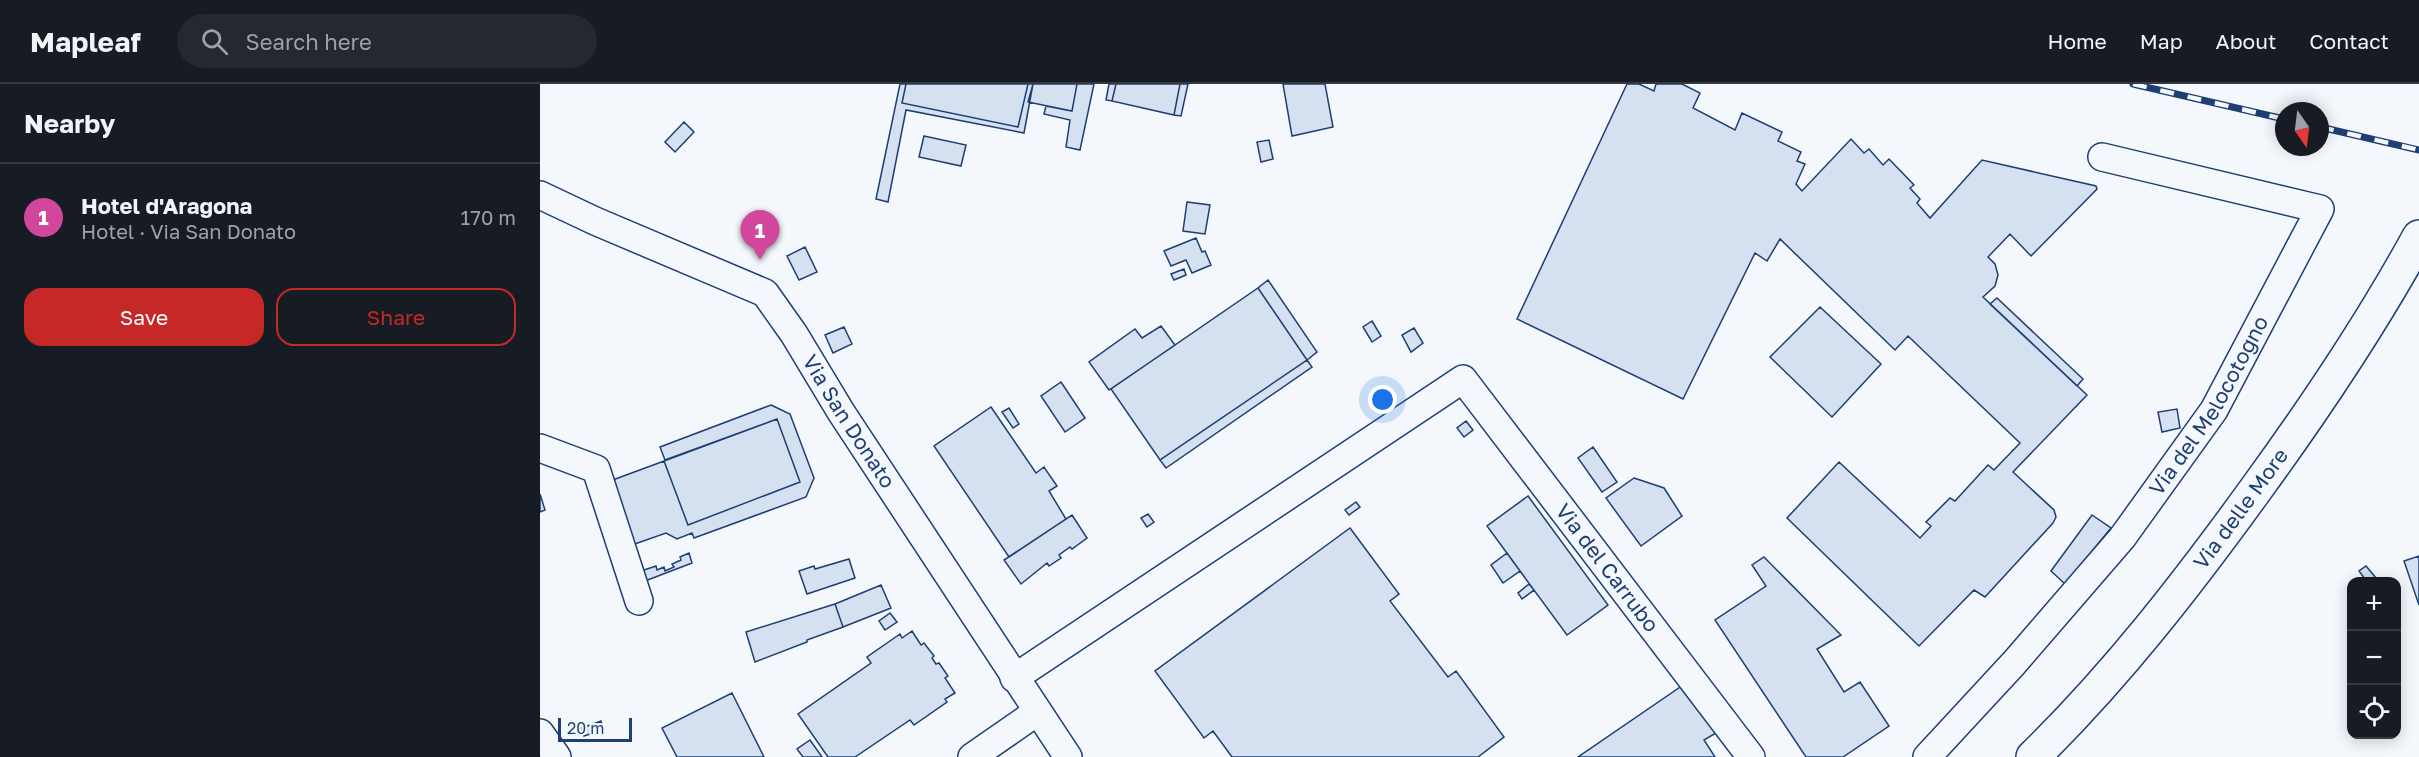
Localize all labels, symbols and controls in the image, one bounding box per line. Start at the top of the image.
search box [177,14,597,68]
text: Mapleaf [30,25,141,58]
icon: search [198,25,231,58]
text: Search here [246,28,372,55]
text: Home [2047,28,2107,54]
text: Map [2140,28,2183,54]
text: About [2216,28,2276,54]
text: Contact [2309,28,2389,54]
north arrow [2275,102,2329,156]
text: Nearby [24,108,115,139]
text: Hotel d'Aragona [81,192,252,219]
text: 1 [38,205,49,229]
text: 170 m [461,205,516,229]
pin: 1 [740,210,780,260]
text: Hotel · Via San Donato [81,219,296,243]
button: Save [24,288,264,346]
button: Share [276,288,516,346]
street label: Via del Melocotogno [2143,311,2273,500]
street label: Via San Donato [798,350,902,493]
your location [1368,385,1397,414]
street label: Via delle More [2187,443,2293,574]
street label: Via del Carrubo [1551,498,1665,637]
map controls [2347,577,2401,739]
button: + [2347,577,2401,631]
button: − [2347,631,2401,685]
button: locate [2347,685,2401,739]
scale bar [558,715,632,742]
text: 20 m [567,718,604,738]

